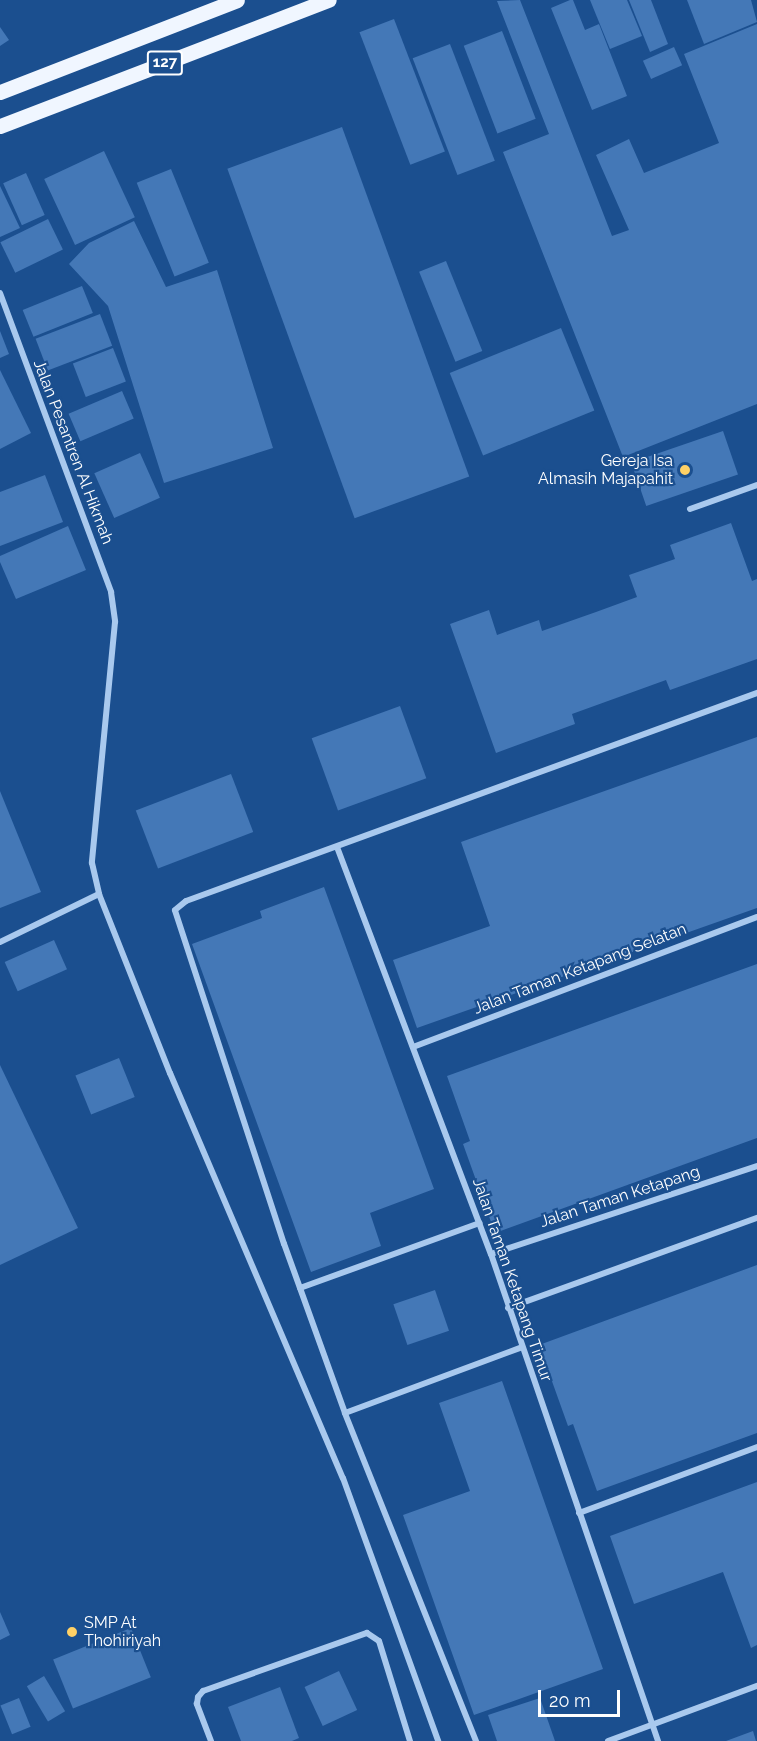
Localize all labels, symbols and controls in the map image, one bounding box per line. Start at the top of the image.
road number: 127 [146,51,184,75]
street label: Jalan Pesantren Al Hikmah [29,357,117,547]
place label: Gereja Isa Almasih Majapahit [538,451,673,489]
marker: Gereja Isa Almasih Majapahit [678,463,692,477]
street label: Jalan Taman Ketapang Selatan [471,919,689,1019]
street label: Jalan Taman Ketapang [537,1162,703,1232]
street label: Jalan Taman Ketapang Timur [468,1175,556,1385]
place label: SMP At Thohiriyah [84,1613,161,1651]
marker: SMP At Thohiriyah [65,1625,79,1639]
scale bar [541,1678,624,1716]
text: 20 m [549,1690,591,1711]

